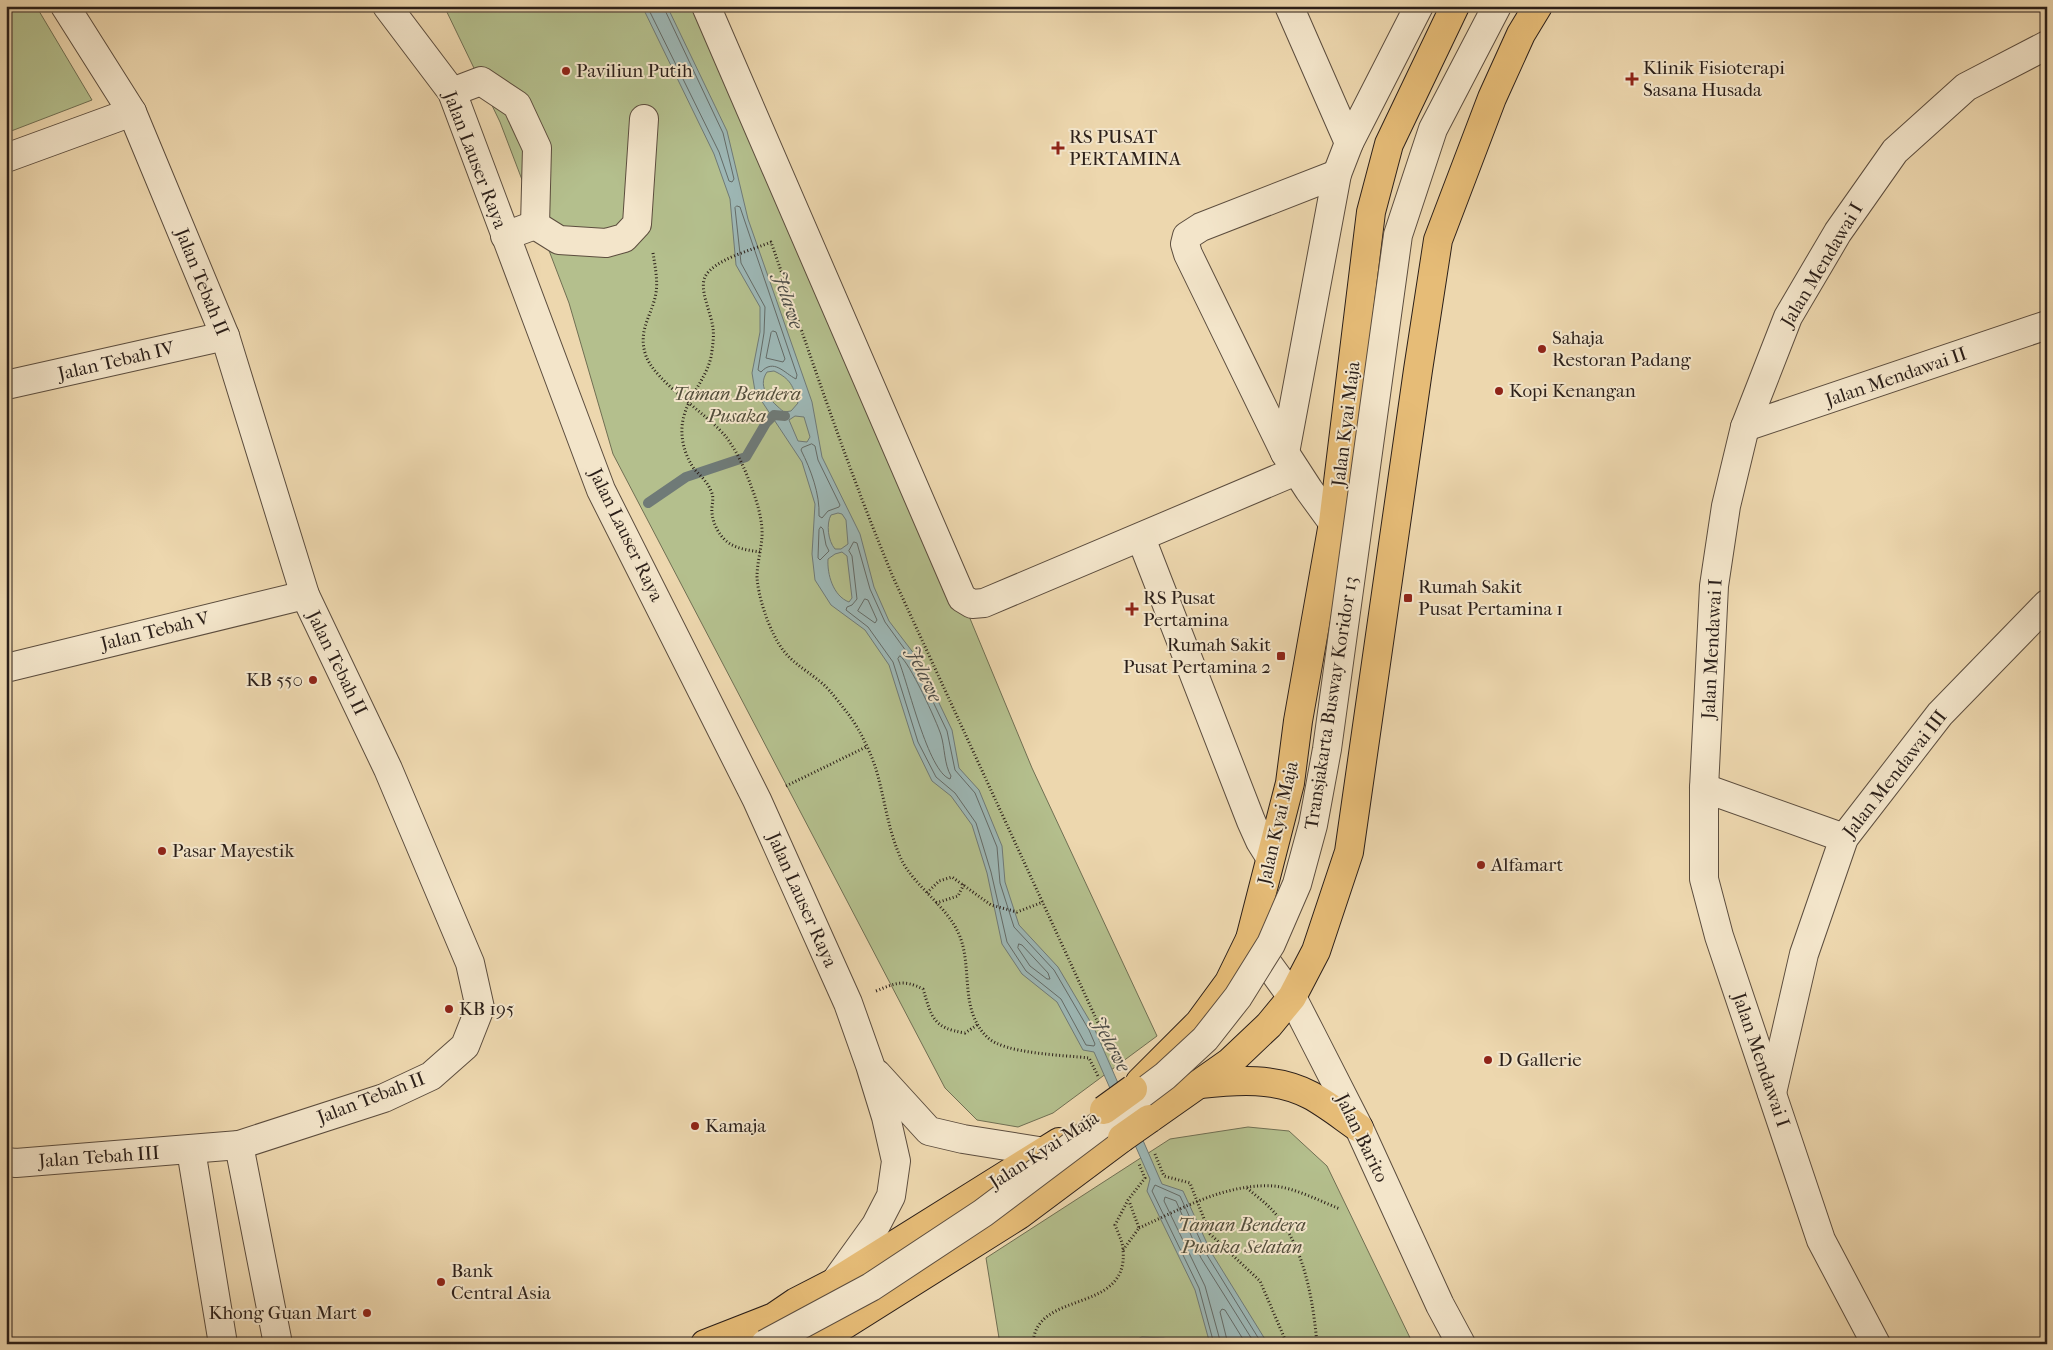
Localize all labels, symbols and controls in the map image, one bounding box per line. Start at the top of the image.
place label: Klinik Fisioterapi Sasana Husada [1643,57,1785,101]
place label: Paviliun Putih [576,60,693,82]
marker: Paviliun Putih [560,65,572,77]
marker: Klinik Fisioterapi Sasana Husada [1625,72,1639,86]
street label: Jalan Lauser Raya [438,86,511,232]
place label: RS PUSAT PERTAMINA [1069,126,1182,170]
marker: RS PUSAT PERTAMINA [1051,141,1065,155]
street label: Jalan Mendawai I [1775,199,1868,333]
street label: Jalan Tebah II [170,223,233,339]
water label: Jelawe [768,268,808,333]
place label: Sahaja Restoran Padang [1552,327,1691,371]
street label: Jalan Tebah IV [54,337,177,386]
street label: Jalan Mendawai II [1820,342,1970,412]
marker: Sahaja Restoran Padang [1536,343,1548,355]
street label: Jalan Kyai Maja [1327,360,1365,490]
place label: Kopi Kenangan [1509,380,1636,402]
park label: Taman Bendera Pusaka [673,383,801,427]
marker: Kopi Kenangan [1493,385,1505,397]
street label: Jalan Lauser Raya [583,463,668,605]
street label: Transjakarta Busway Koridor 13 [1300,575,1362,831]
place label: Rumah Sakit Pusat Pertamina 1 [1418,576,1563,620]
street label: Jalan Mendawai I [1697,578,1727,722]
place label: RS Pusat Pertamina [1143,587,1229,631]
marker: Rumah Sakit Pusat Pertamina 1 [1402,592,1414,604]
marker: RS Pusat Pertamina [1125,602,1139,616]
street label: Jalan Tebah II [301,605,372,719]
street label: Jalan Tebah V [96,607,212,656]
place label: Rumah Sakit Pusat Pertamina 2 [1123,634,1271,678]
water label: Jelawe [901,642,947,707]
marker: Rumah Sakit Pusat Pertamina 2 [1275,650,1287,662]
place label: KB 550 [246,669,303,691]
marker: KB 550 [307,674,319,686]
street label: Jalan Mendawai III [1837,706,1952,844]
street label: Jalan Kyai Maja [1253,759,1303,889]
street label: Jalan Lauser Raya [762,827,842,971]
place label: Pasar Mayestik [172,840,294,862]
marker: Pasar Mayestik [156,845,168,857]
place label: Alfamart [1490,854,1563,876]
marker: Alfamart [1475,859,1487,871]
street label: Jalan Mendawai I [1727,988,1794,1130]
place label: KB 195 [459,998,514,1020]
marker: KB 195 [443,1003,455,1015]
water label: Jelawe [1087,1012,1136,1076]
place label: D Gallerie [1498,1049,1582,1071]
marker: D Gallerie [1482,1054,1494,1066]
street label: Jalan Tebah II [312,1067,428,1129]
street label: Jalan Barito [1330,1088,1393,1186]
street label: Jalan Kyai Maja [983,1106,1103,1195]
place label: Kamaja [705,1115,766,1137]
marker: Kamaja [689,1120,701,1132]
street label: Jalan Tebah III [36,1142,160,1172]
park label: Taman Bendera Pusaka Selatan [1178,1214,1306,1258]
place label: Bank Central Asia [451,1260,551,1304]
marker: Bank Central Asia [435,1276,447,1288]
place label: Khong Guan Mart [209,1302,357,1324]
marker: Khong Guan Mart [361,1307,373,1319]

